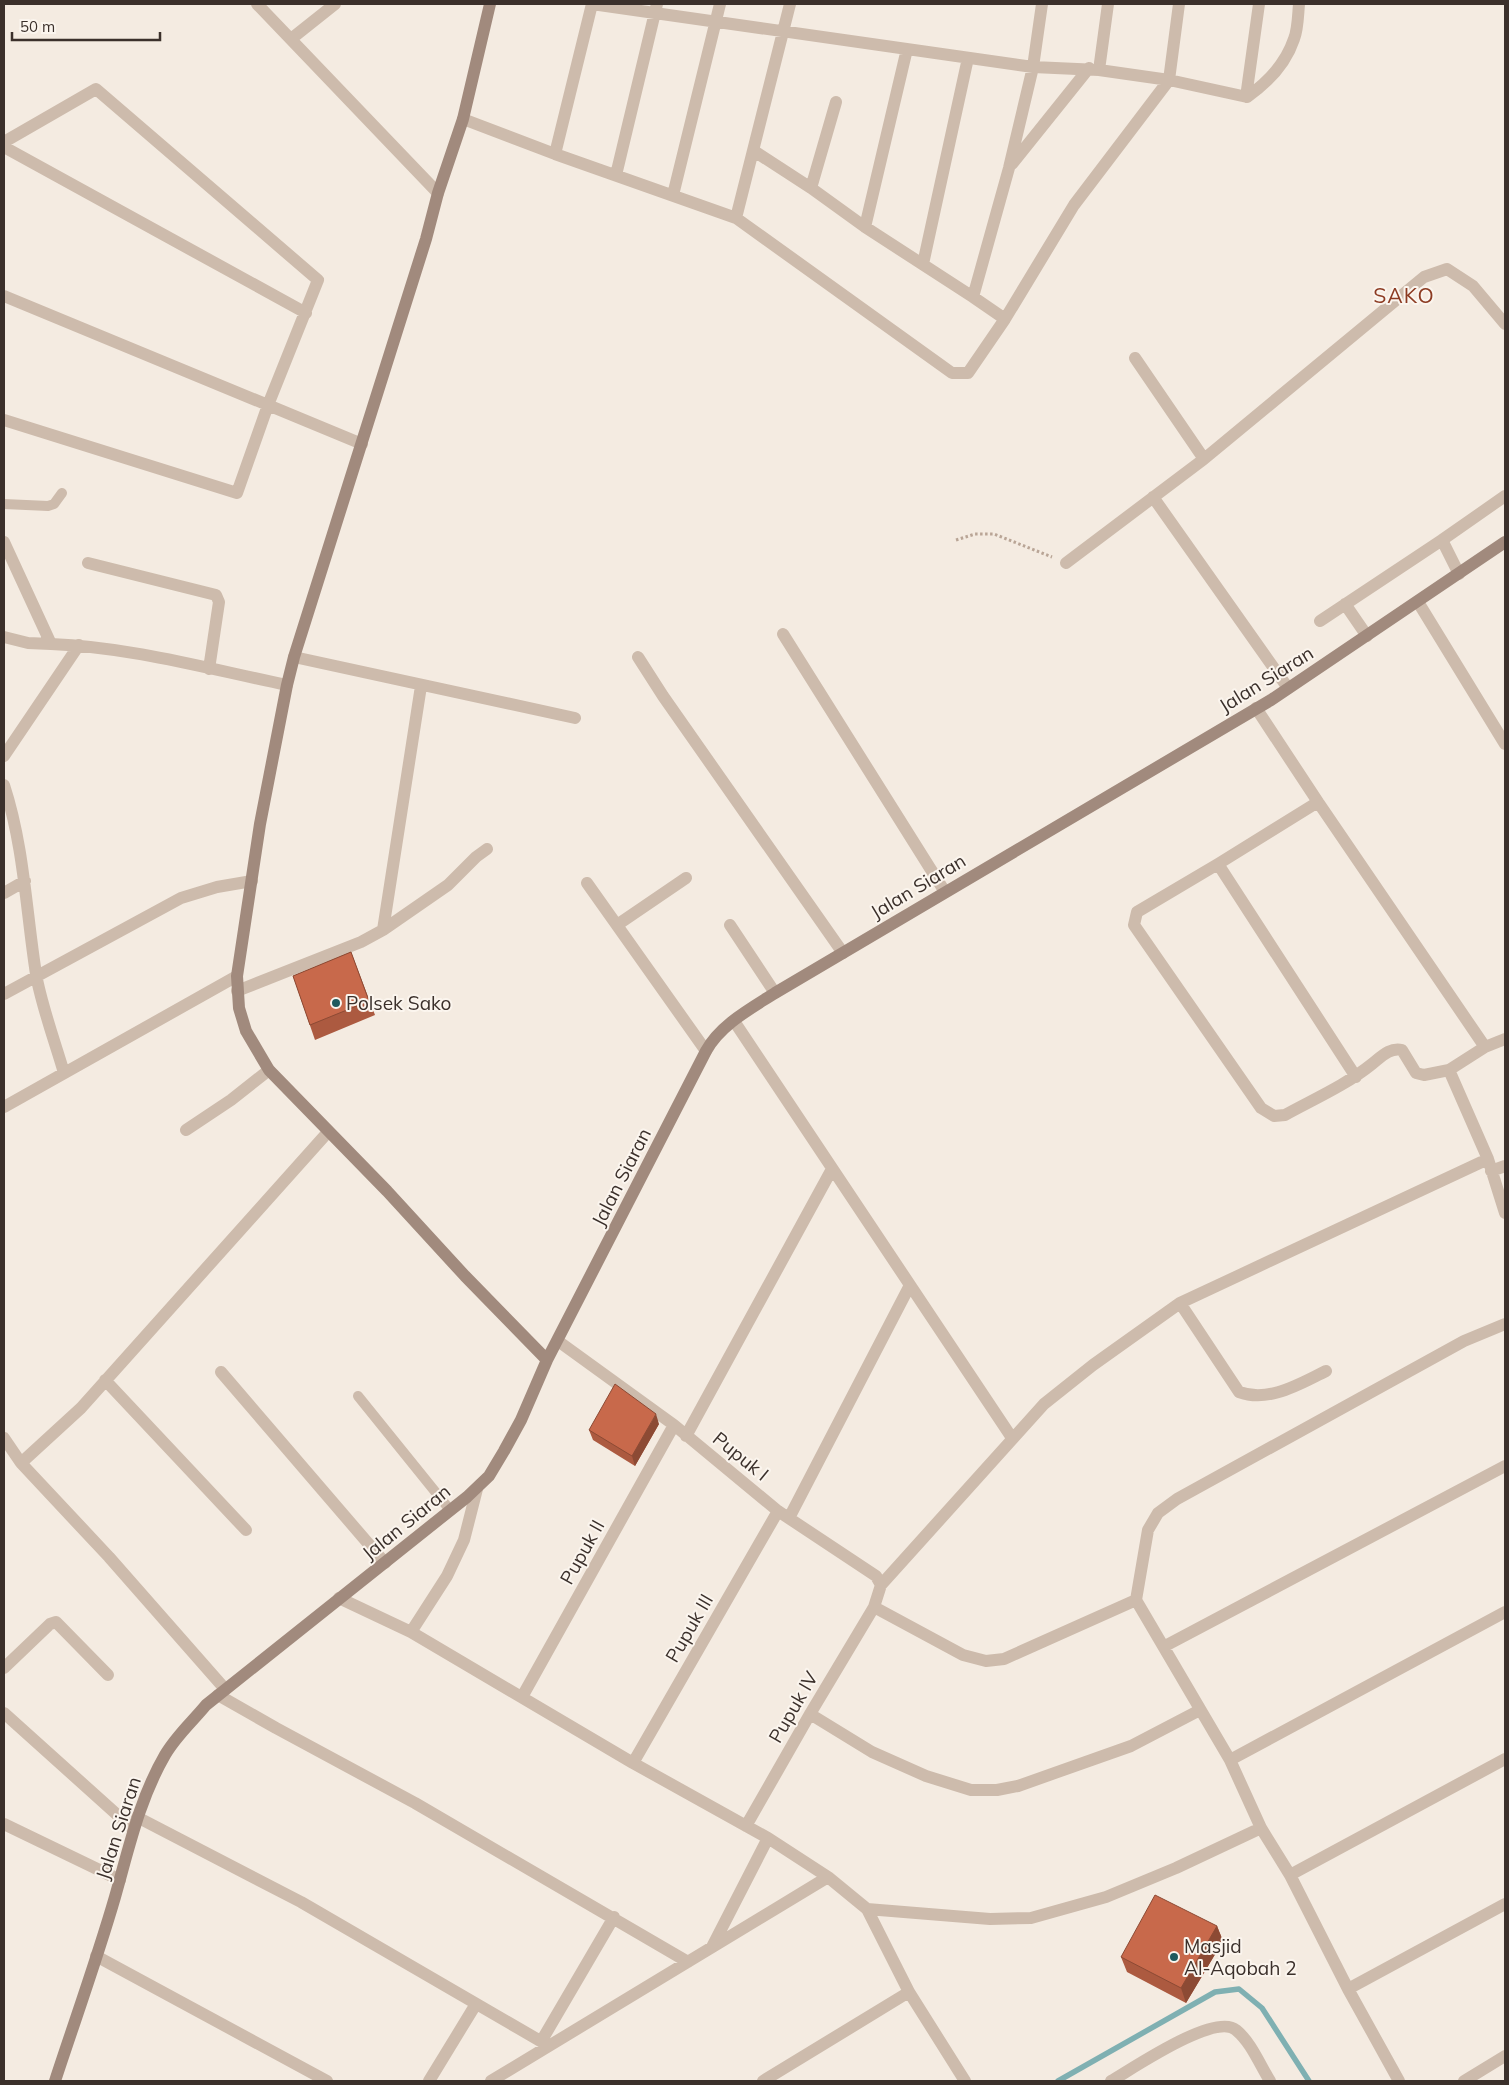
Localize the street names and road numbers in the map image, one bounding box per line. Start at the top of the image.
street label: Jalan Siaran [1214,641,1318,717]
street label: Jalan Siaran [866,848,970,924]
street label: Jalan Siaran [586,1124,656,1230]
street label: Pupuk I [708,1426,774,1486]
street label: Jalan Siaran [357,1479,455,1565]
street label: Pupuk II [554,1515,610,1589]
street label: Pupuk III [660,1589,718,1667]
street label: Pupuk IV [763,1666,823,1747]
street label: Jalan Siaran [90,1774,146,1882]

